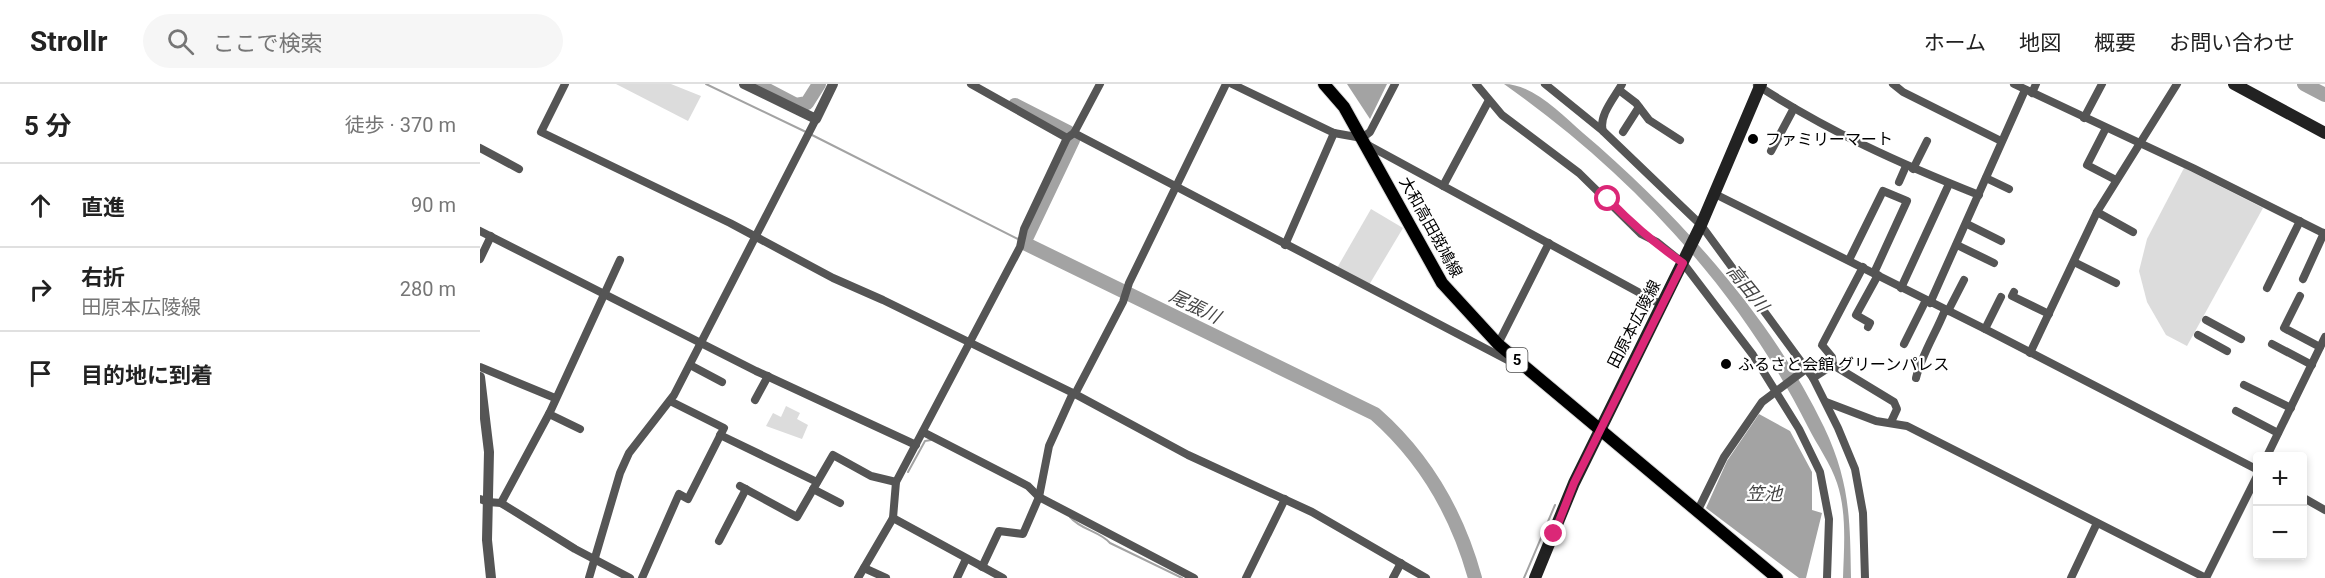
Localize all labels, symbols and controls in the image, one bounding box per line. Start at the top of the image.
search box [143,14,563,68]
text: Strollr [30,25,107,58]
icon: search [164,25,197,58]
text: ここで検索 [212,31,322,56]
text: ホーム [1924,31,1986,55]
text: 地図 [2019,31,2061,55]
text: 概要 [2094,31,2136,55]
text: お問い合わせ [2169,31,2295,55]
text: 5 分 [24,111,71,141]
text: 徒歩 · 370 m [345,113,456,137]
place label: ファミリーマート [1765,130,1893,149]
marker: ファミリーマート [1746,132,1760,146]
street label: 大和高田斑鳩線 [1396,173,1466,281]
route start [1594,185,1620,211]
icon: ahead [24,189,57,222]
text: 90 m [411,193,456,217]
text: 直進 [81,195,125,220]
water label: 高田川 [1723,260,1774,317]
text: 右折 [81,265,125,290]
icon: right [24,273,57,306]
text: 280 m [400,277,456,301]
street label: 田原本広陵線 [1604,277,1664,371]
water label: 尾張川 [1166,285,1226,328]
text: 田原本広陵線 [81,295,201,319]
road number: 5 [1506,348,1528,372]
place label: ふるさと会館 グリーンパレス [1738,355,1949,374]
icon: arrive [24,357,57,390]
marker: ふるさと会館 グリーンパレス [1719,357,1733,371]
text: 目的地に到着 [81,363,213,388]
map controls [2253,452,2307,560]
button: + [2253,452,2307,506]
water label: 笠池 [1746,483,1784,504]
button: − [2253,506,2307,560]
route end [1540,520,1566,546]

